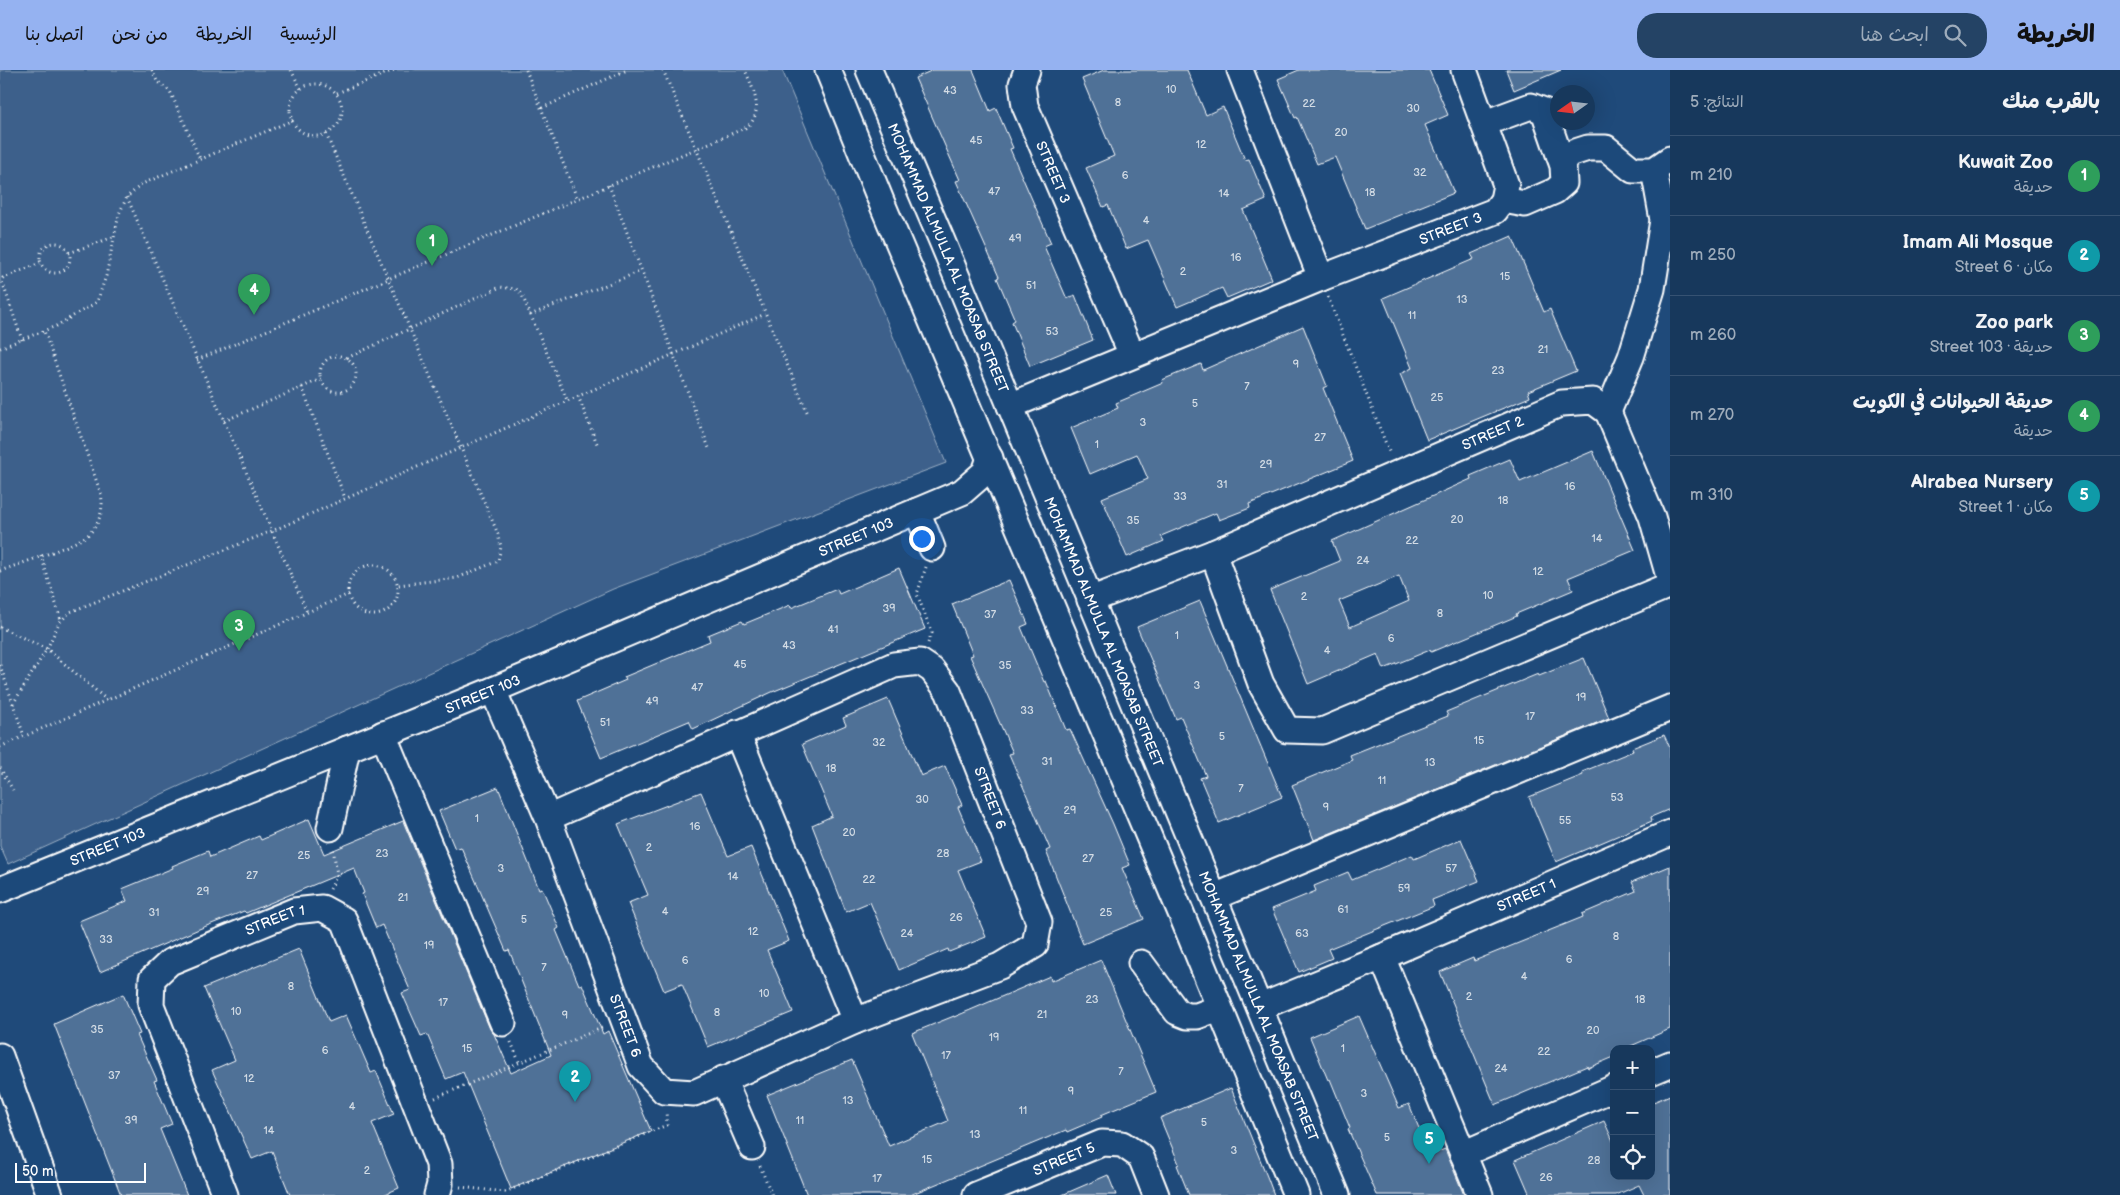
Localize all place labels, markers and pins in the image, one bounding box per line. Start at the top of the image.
pin: 1 [416,225,448,266]
pin: 4 [238,274,270,315]
pin: 3 [223,610,255,651]
pin: 2 [559,1061,591,1102]
pin: 5 [1413,1123,1445,1164]

